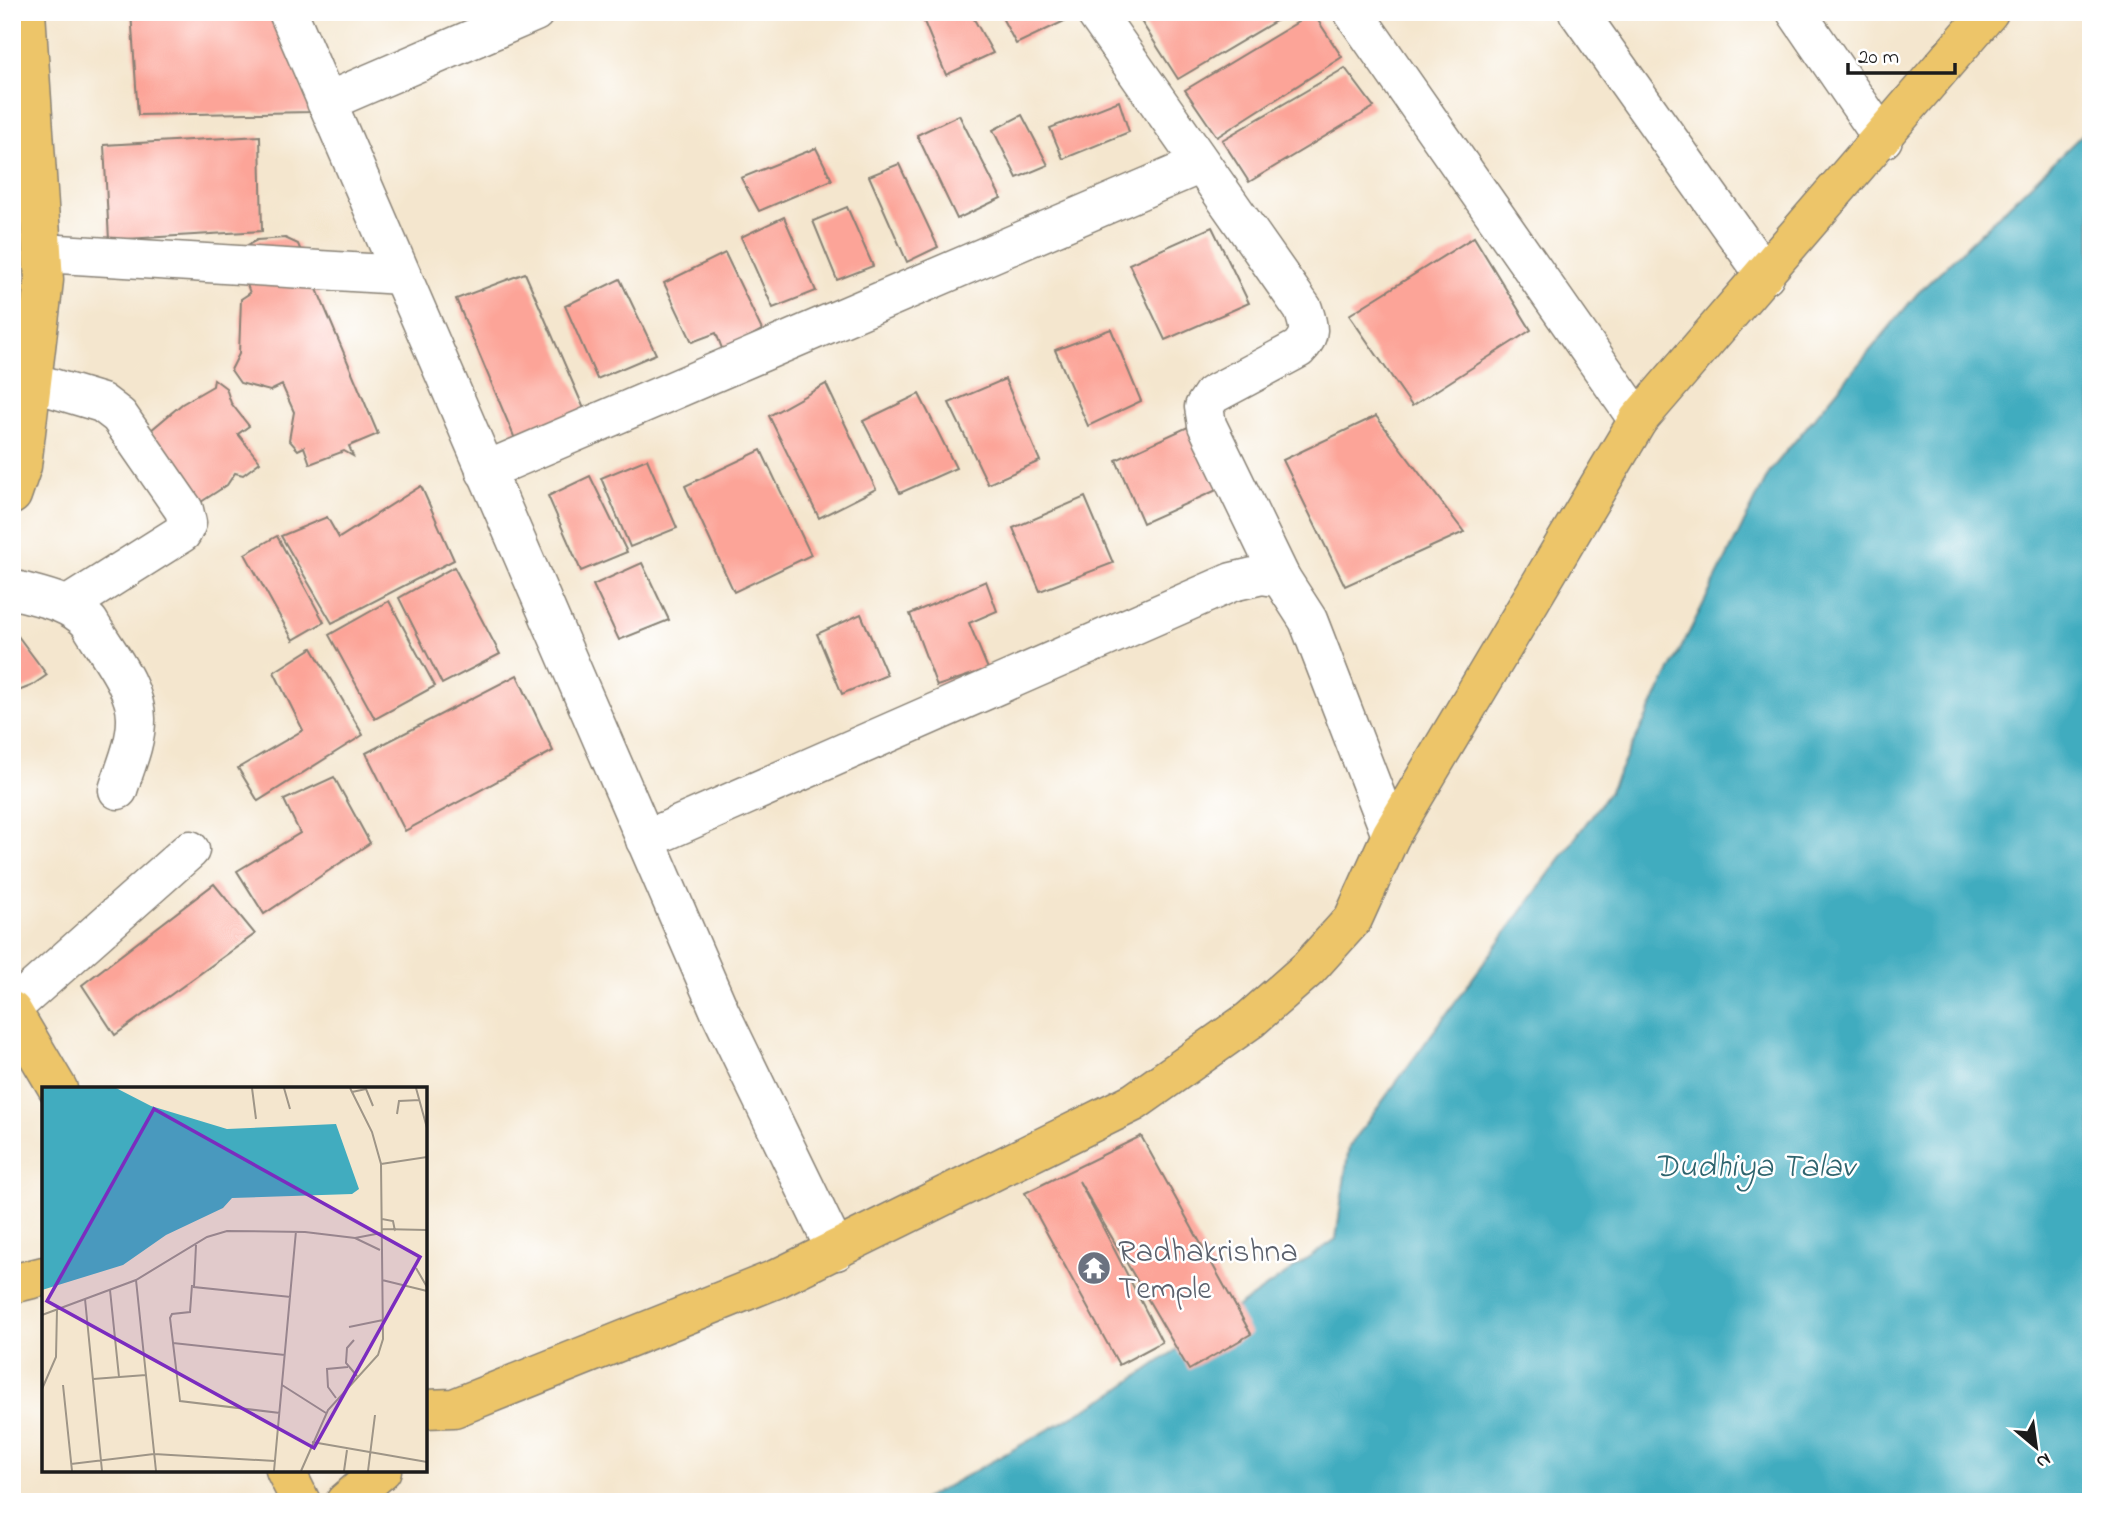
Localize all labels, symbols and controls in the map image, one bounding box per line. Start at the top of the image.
scale bar [1848,32,1954,76]
text: 20 m [1858,43,1899,73]
inset map [42,1087,427,1472]
water label: Dudhiya Talav [1654,1144,1857,1192]
place label: Radhakrishna Temple [1118,1230,1298,1314]
temple icon: Radhakrishna Temple [1075,1249,1113,1287]
north arrow [2002,1412,2072,1482]
text: N [2031,1445,2055,1475]

